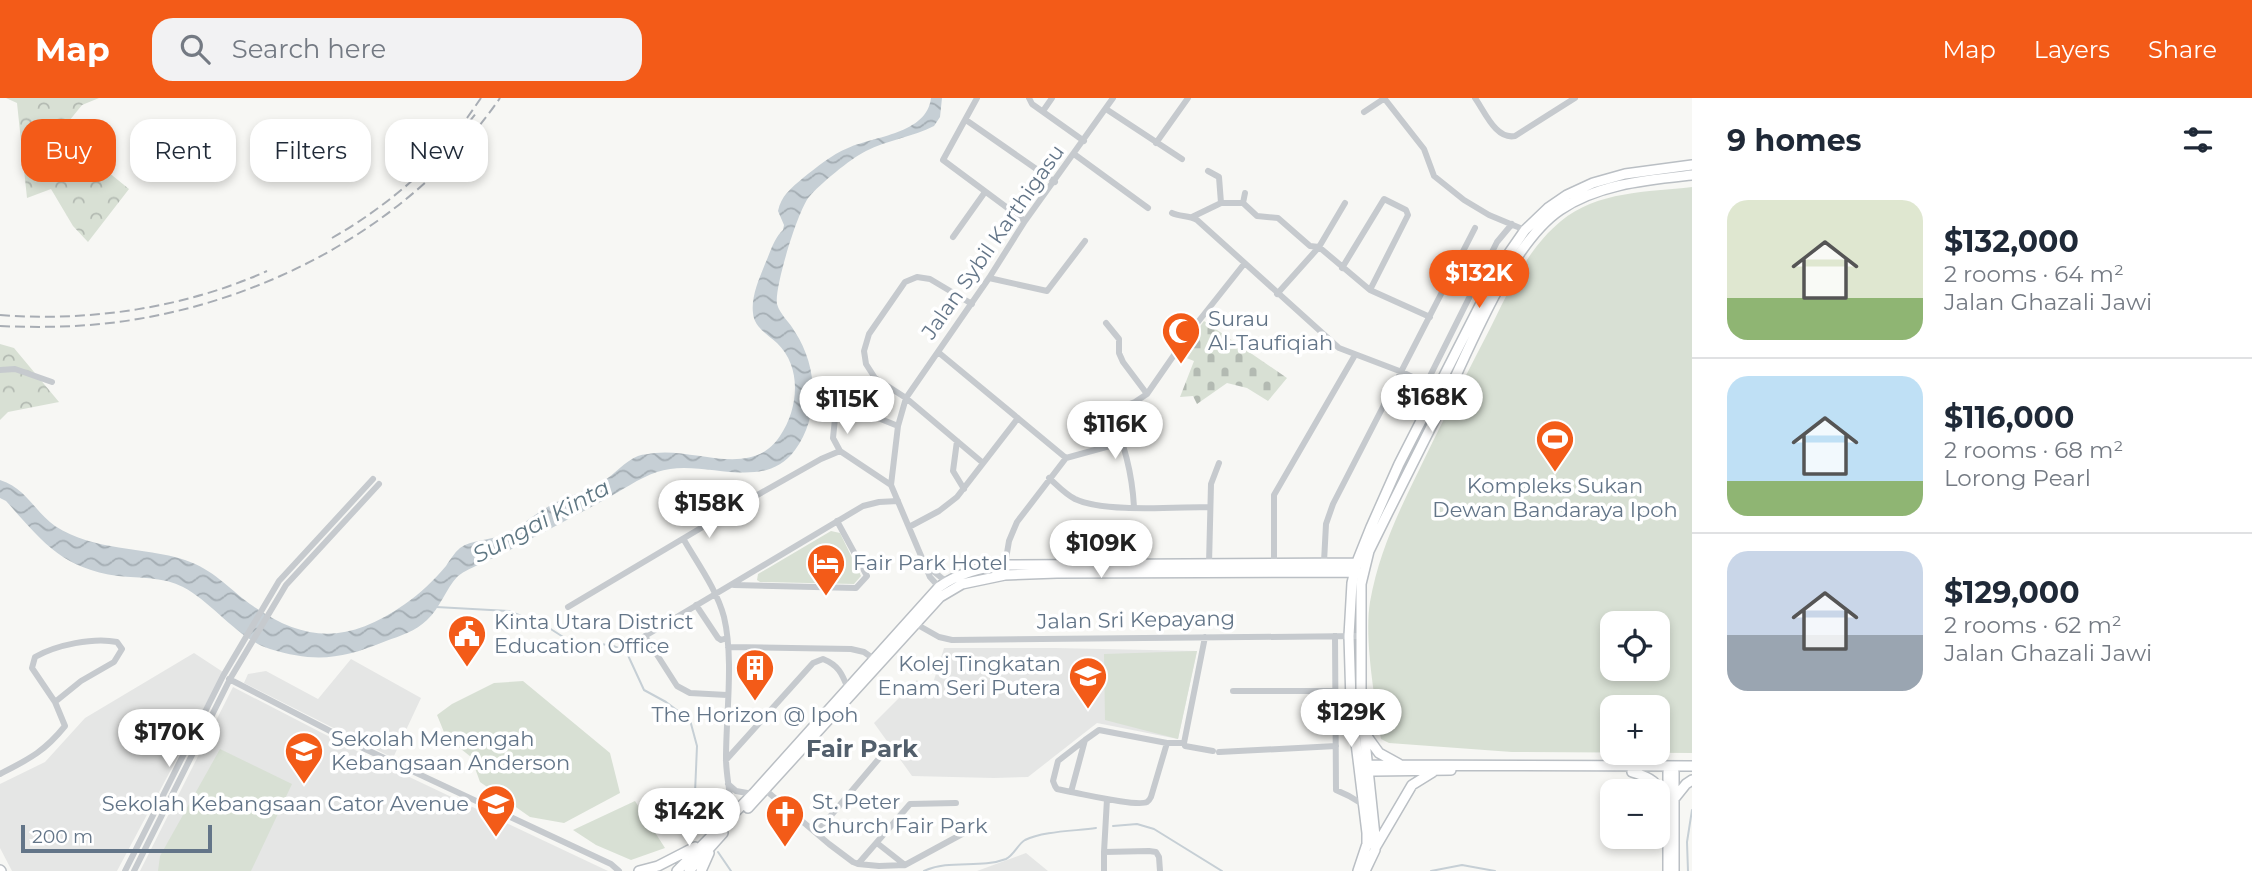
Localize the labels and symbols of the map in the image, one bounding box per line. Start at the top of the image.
street label: Jalan Sybil Karthigasu [915,140,1069,344]
pin: $132K [1430,250,1528,310]
place label: Surau Al-Taufiqiah [1208,306,1333,355]
mosque icon: Surau Al-Taufiqiah [1160,310,1202,365]
pin: $168K [1383,374,1481,434]
pin: $115K [798,376,896,436]
pin: $116K [1066,402,1164,461]
sports icon: Kompleks Sukan Dewan Bandaraya Ipoh [1534,418,1576,473]
water label: Sungai Kinta [468,473,614,569]
place label: Kompleks Sukan Dewan Bandaraya Ipoh [1432,473,1678,522]
pin: $158K [660,480,758,540]
pin: $109K [1052,520,1150,580]
hotel icon: Fair Park Hotel [805,542,847,597]
place label: Fair Park Hotel [853,550,1008,575]
street label: Jalan Sri Kepayang [1036,605,1235,634]
place label: Kinta Utara District Education Office [494,609,694,658]
public building icon: Kinta Utara District Education Office [446,613,488,668]
building icon: The Horizon @ Ipoh [734,647,776,702]
place label: Kolej Tingkatan Enam Seri Putera [878,651,1061,700]
school or university icon: Kolej Tingkatan Enam Seri Putera [1067,655,1109,710]
pin: $129K [1302,690,1400,749]
place label: The Horizon @ Ipoh [651,702,859,727]
pin: $170K [120,710,218,769]
place label: Sekolah Menengah Kebangsaan Anderson [331,726,570,775]
school or university icon: Sekolah Menengah Kebangsaan Anderson [283,730,325,785]
district label: Fair Park [806,734,918,763]
school or university icon: Sekolah Kebangsaan Cator Avenue [475,783,517,838]
pin: $142K [640,788,738,848]
place label: St. Peter Church Fair Park [812,789,988,838]
place label: Sekolah Kebangsaan Cator Avenue [102,791,469,816]
church icon: St. Peter Church Fair Park [764,793,806,848]
scale bar [21,822,212,854]

